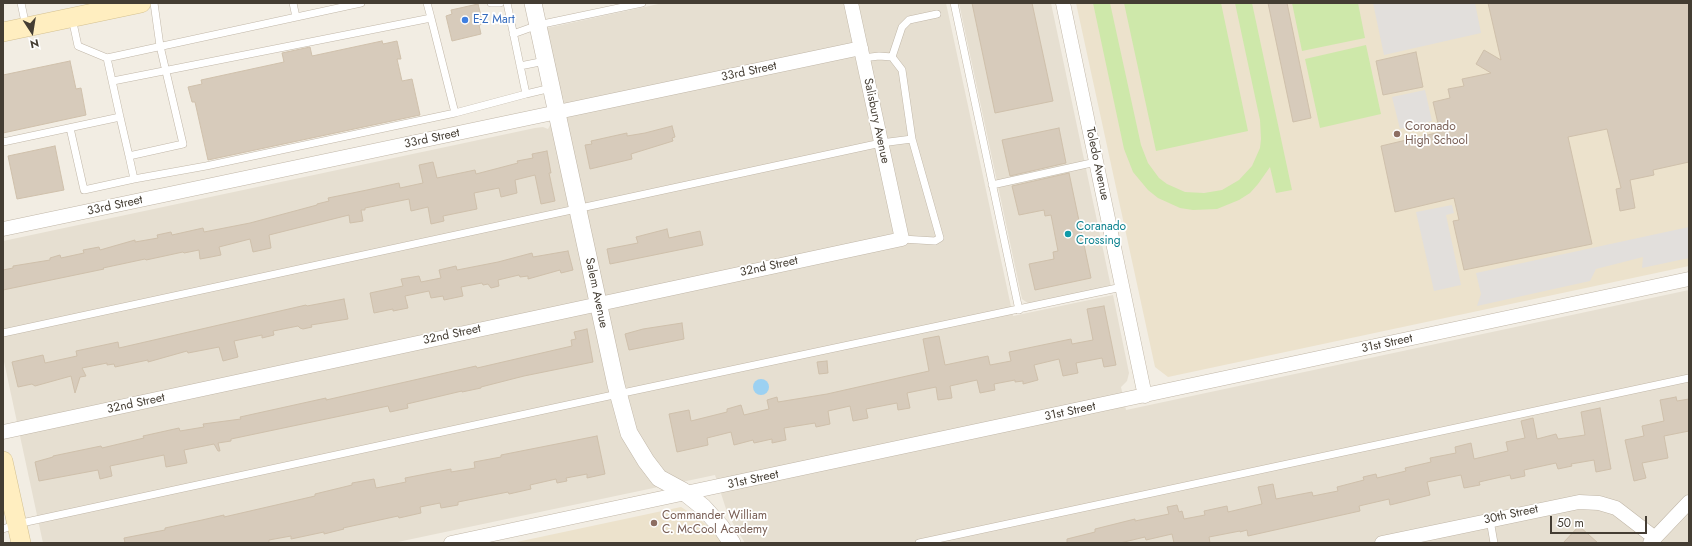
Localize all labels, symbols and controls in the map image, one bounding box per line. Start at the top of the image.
north arrow [12,12,52,52]
place label: E-Z Mart [473,13,515,27]
marker: E-Z Mart [460,15,470,25]
text: N [29,35,40,52]
street label: 33rd Street [720,59,778,85]
street label: Salisbury Avenue [860,77,892,165]
place label: Coronado High School [1405,120,1468,148]
street label: 33rd Street [403,126,461,152]
street label: Toledo Avenue [1082,126,1112,202]
marker: Coronado High School [1392,129,1402,139]
street label: 33rd Street [86,193,144,219]
place label: Coranado Crossing [1076,220,1126,248]
marker: Coranado Crossing [1063,229,1073,239]
street label: 32nd Street [739,254,799,280]
street label: Salem Avenue [582,256,610,330]
street label: 32nd Street [422,322,482,348]
street label: 31st Street [1360,332,1414,356]
street label: 32nd Street [106,391,166,417]
street label: 31st Street [1043,400,1097,424]
street label: 31st Street [726,468,780,492]
street label: 30th Street [1483,502,1539,528]
scale bar [1552,508,1649,534]
place label: Commander William C. McCool Academy [662,509,767,537]
text: 50 m [1557,514,1584,532]
marker: Commander William C. McCool Academy [649,518,659,528]

